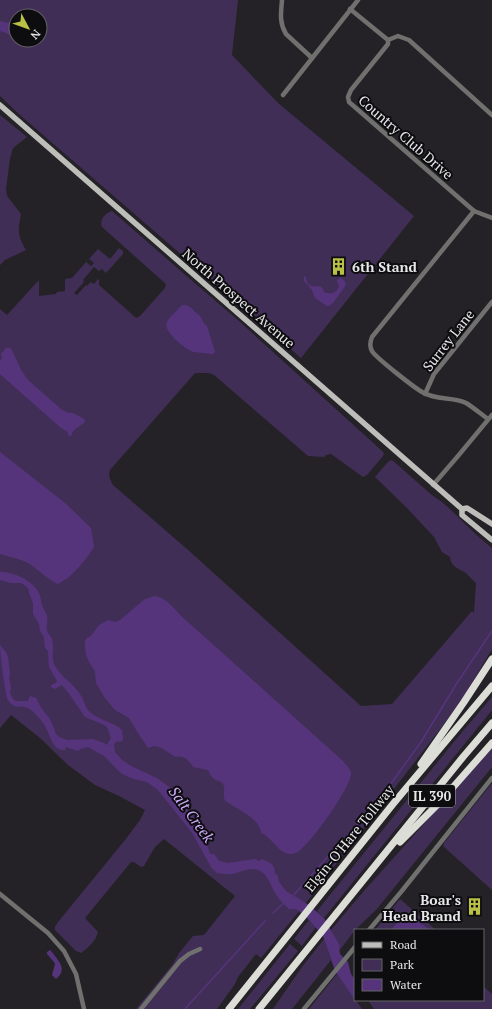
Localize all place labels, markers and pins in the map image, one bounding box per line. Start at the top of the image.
building icon: 6th Stand [329,256,349,276]
place label: 6th Stand [352,257,417,276]
place label: Boar's Head Brand [382,890,462,925]
building icon: Boar's Head Brand [464,897,484,917]

